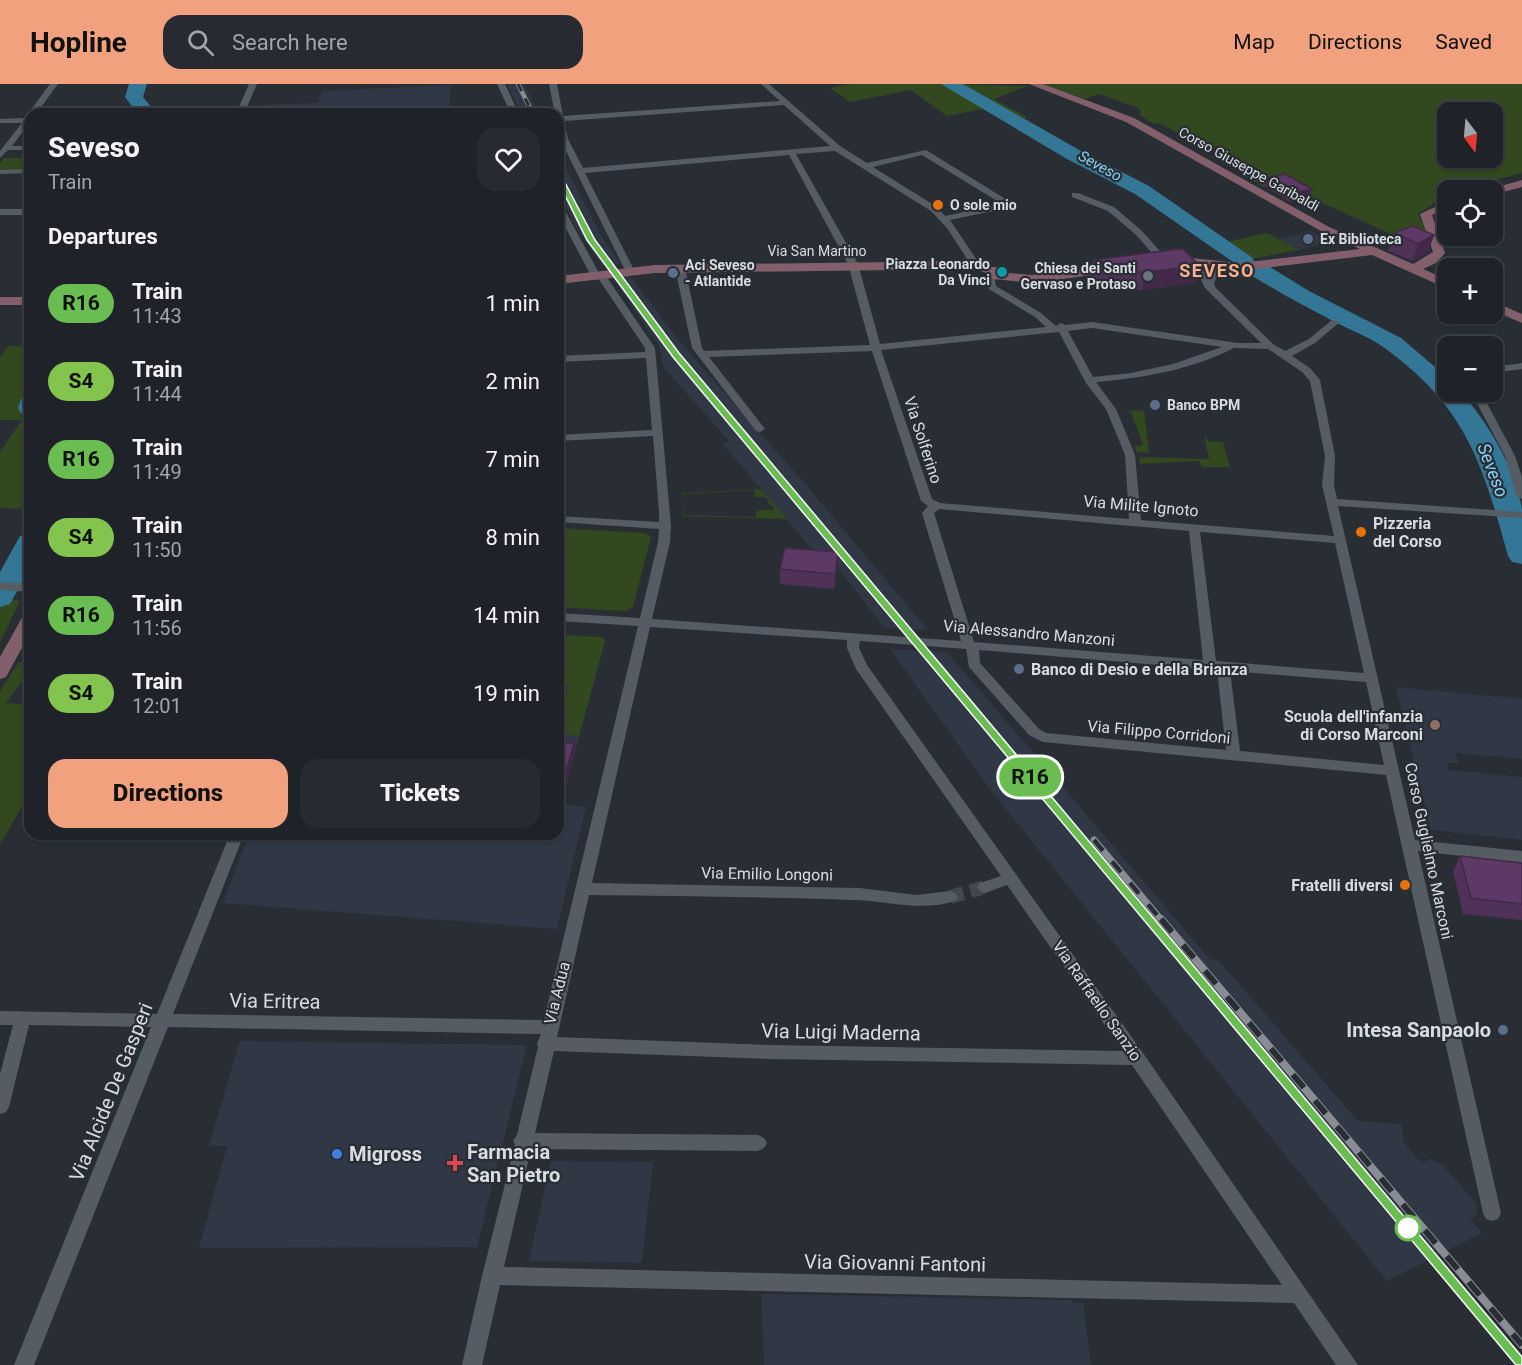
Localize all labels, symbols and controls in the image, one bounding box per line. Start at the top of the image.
search box [163,15,583,69]
text: Hopline [30,26,127,59]
icon: search [184,26,217,59]
text: Search here [232,30,348,55]
text: Map [1233,30,1275,54]
text: Directions [1308,30,1402,54]
text: Saved [1435,30,1492,54]
north arrow [1437,102,1503,168]
map controls [1437,102,1503,402]
street label: Corso Giuseppe Garibaldi [1176,124,1322,214]
button: heart [477,128,540,191]
text: Seveso [48,131,140,164]
water label: Seveso [1075,147,1125,185]
text: Train [48,170,92,194]
button: locate [1437,180,1503,246]
place label: O sole mio [950,197,1017,213]
marker: O sole mio [931,198,945,212]
text: Departures [48,224,158,249]
place label: Ex Biblioteca [1320,231,1402,247]
marker: Ex Biblioteca [1301,232,1315,246]
street label: Via San Martino [767,243,867,259]
place label: Piazza Leonardo Da Vinci [885,256,990,288]
place label: Aci Seveso - Atlantide [685,257,755,289]
button: + [1437,258,1503,324]
place label: Chiesa dei Santi Gervaso e Protaso [1020,260,1136,292]
district label: SEVESO [1179,260,1255,281]
marker: Piazza Leonardo Da Vinci [995,265,1009,279]
marker: Aci Seveso - Atlantide [666,266,680,280]
marker: Chiesa dei Santi Gervaso e Protaso [1141,269,1155,283]
text: Train [132,279,183,304]
text: R16 [62,291,100,315]
text: 1 min [485,291,540,316]
text: 11:43 [132,304,182,328]
button: − [1437,336,1503,402]
text: Train [132,357,183,382]
text: S4 [69,369,93,393]
text: 2 min [485,369,540,394]
text: 11:44 [132,382,182,406]
street label: Via Solferino [900,394,946,486]
place label: Banco BPM [1167,397,1240,413]
marker: Banco BPM [1148,398,1162,412]
text: Train [132,435,183,460]
water label: Seveso [1473,440,1513,500]
text: R16 [62,447,100,471]
text: 7 min [485,447,540,472]
text: 11:49 [132,460,182,484]
street label: Via Milite Ignoto [1083,491,1199,521]
text: Train [132,513,183,538]
place label: Pizzeria del Corso [1373,514,1441,551]
text: S4 [69,525,93,549]
text: 8 min [485,525,540,550]
marker: Pizzeria del Corso [1354,525,1368,539]
text: 11:50 [132,538,182,562]
text: Train [132,591,183,616]
text: R16 [62,603,100,627]
text: 14 min [473,603,540,628]
text: 11:56 [132,616,182,640]
street label: Via Alessandro Manzoni [942,616,1116,650]
place label: Banco di Desio e della Brianza [1031,660,1248,679]
marker: Banco di Desio e della Brianza [1012,662,1026,676]
text: Train [132,669,183,694]
text: S4 [69,681,93,705]
text: 19 min [473,681,540,706]
text: 12:01 [132,694,182,718]
place label: Scuola dell'infanzia di Corso Marconi [1284,707,1423,744]
street label: Via Filippo Corridoni [1087,716,1231,748]
marker: Scuola dell'infanzia di Corso Marconi [1428,718,1442,732]
line badge: R16 [996,758,1064,796]
button: Directions [48,759,288,828]
button: Tickets [300,759,540,828]
street label: Corso Guglielmo Marconi [1401,761,1457,941]
text: R16 [1011,765,1049,789]
street label: Via Emilio Longoni [701,863,833,885]
place label: Fratelli diversi [1291,876,1393,895]
marker: Fratelli diversi [1398,878,1412,892]
street label: Via Raffaello Sanzio [1048,937,1146,1065]
street label: Via Adua [540,960,574,1026]
street label: Via Eritrea [229,988,321,1014]
street label: Via Alcide De Gasperi [64,999,158,1185]
place label: Intesa Sanpaolo [1346,1018,1491,1042]
street label: Via Luigi Maderna [761,1019,921,1045]
marker: Intesa Sanpaolo [1496,1023,1510,1037]
place label: Farmacia San Pietro [467,1140,560,1187]
place label: Migross [349,1142,422,1166]
marker: Migross [330,1147,344,1161]
marker: Farmacia San Pietro [448,1156,462,1170]
unlabelled marker [1395,1215,1421,1241]
street label: Via Giovanni Fantoni [804,1249,986,1277]

